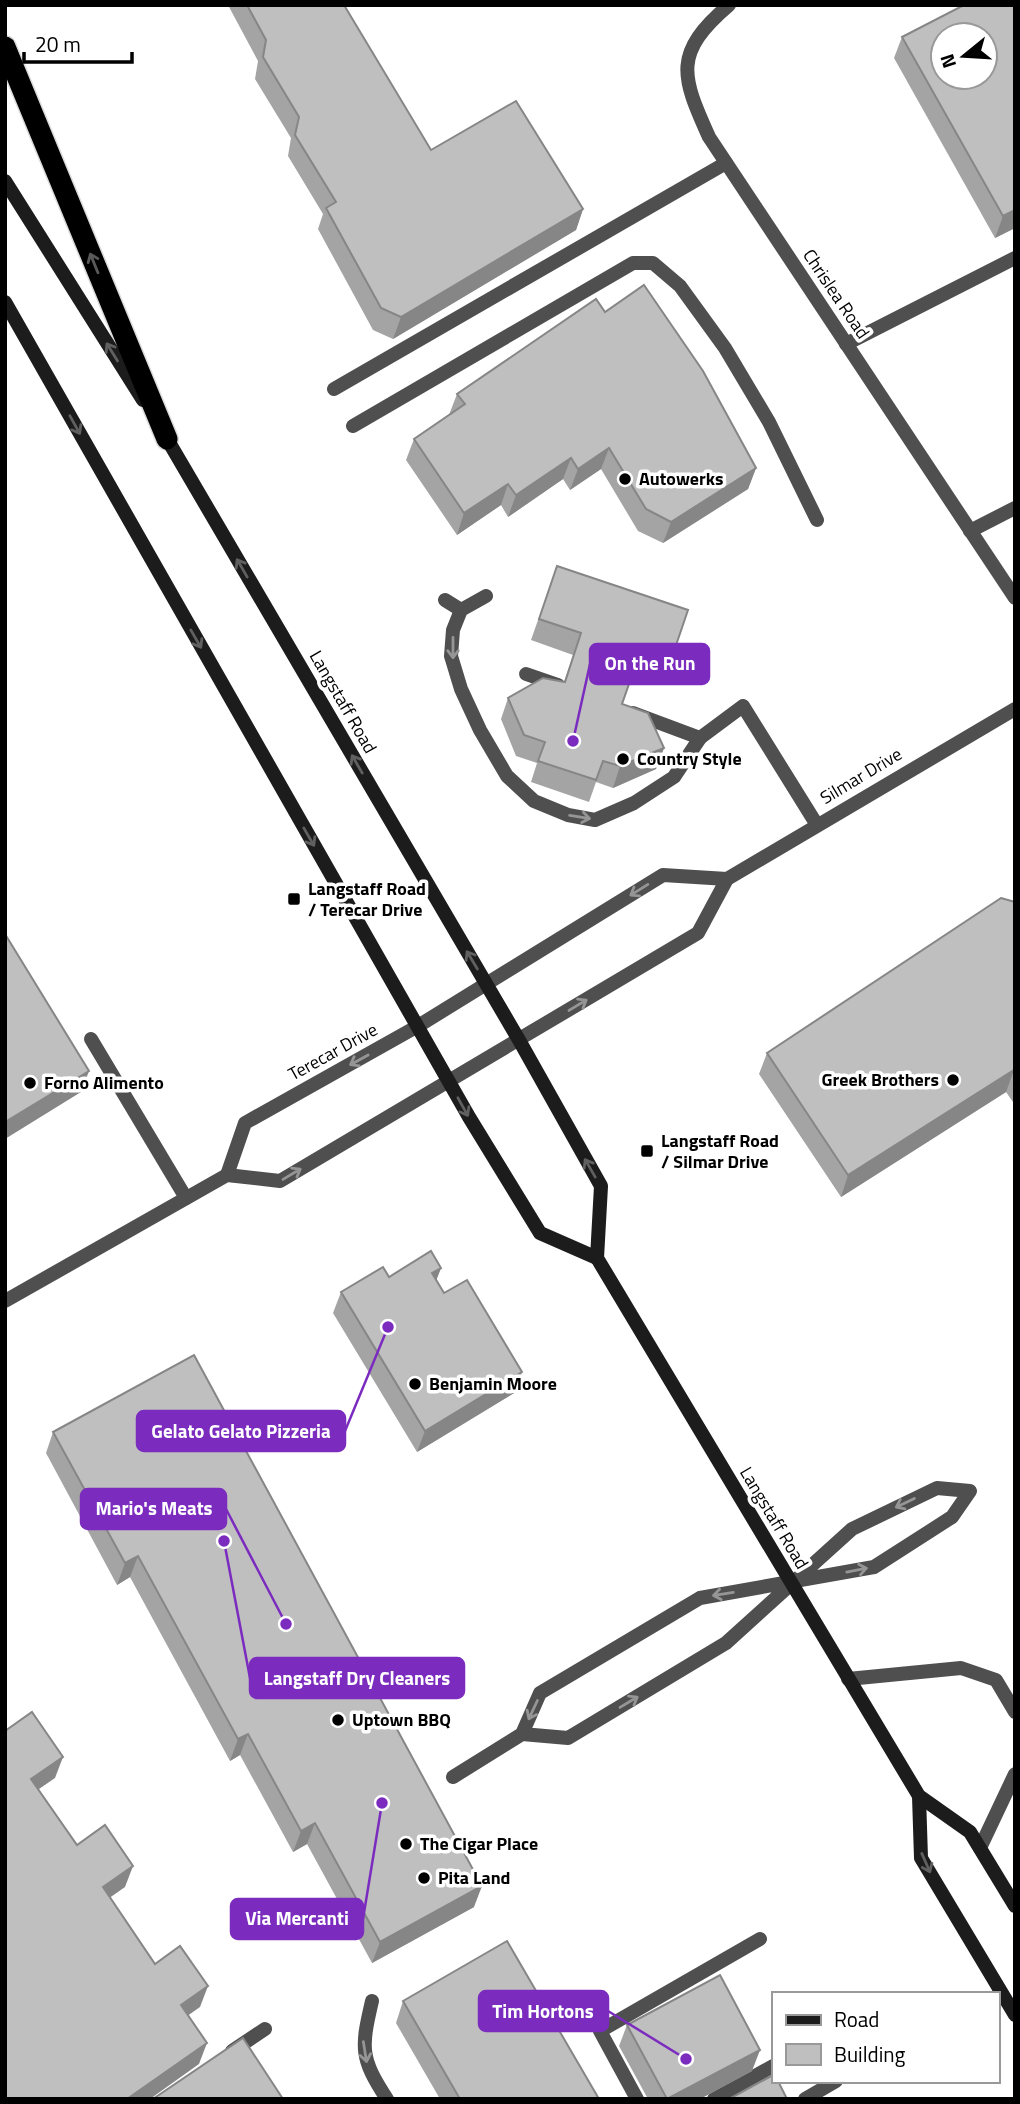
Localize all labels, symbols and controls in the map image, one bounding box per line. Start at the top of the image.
scale bar [24,21,133,65]
north arrow [929,21,999,91]
text: 20 m [35,28,81,60]
text: N [932,51,963,72]
street label: Chrislea Road [796,243,876,344]
one-way arrow [87,252,100,274]
one-way arrow [105,342,119,362]
one-way arrow [68,415,82,435]
place label: Autowerks [639,465,723,492]
marker: Autowerks [617,471,633,487]
one-way arrow [235,558,249,578]
one-way arrow [189,629,203,649]
one-way arrow [446,636,460,659]
callout: On the Run [590,644,709,684]
street label: Langstaff Road [303,645,384,758]
text: On the Run [604,648,696,677]
street label: Silmar Drive [815,740,907,811]
place label: Country Style [637,745,742,772]
marker: Country Style [615,751,631,767]
one-way arrow [350,754,363,775]
one-way arrow [569,811,591,824]
one-way arrow [303,826,316,847]
place label: Langstaff Road / Terecar Drive [308,875,426,923]
one-way arrow [629,884,649,898]
marker: Langstaff Road / Terecar Drive [286,891,302,907]
one-way arrow [465,951,479,971]
one-way arrow [567,998,587,1012]
street label: Terecar Drive [283,1016,382,1087]
one-way arrow [349,1053,369,1067]
place label: Greek Brothers [822,1066,939,1093]
place label: Forno Alimento [44,1069,164,1096]
marker: Greek Brothers [945,1072,961,1088]
marker: Forno Alimento [22,1075,38,1091]
one-way arrow [457,1096,471,1117]
place label: Langstaff Road / Silmar Drive [661,1127,779,1175]
marker: Langstaff Road / Silmar Drive [639,1143,655,1159]
one-way arrow [583,1158,596,1179]
one-way arrow [282,1167,302,1181]
place label: Benjamin Moore [429,1370,557,1397]
marker: Benjamin Moore [407,1376,423,1392]
callout: Gelato Gelato Pizzeria [137,1411,345,1451]
text: Gelato Gelato Pizzeria [151,1416,331,1445]
street label: Langstaff Road [733,1461,816,1574]
callout: Mario's Meats [81,1489,226,1529]
text: Mario's Meats [95,1493,213,1522]
one-way arrow [895,1497,916,1511]
one-way arrow [845,1563,868,1577]
one-way arrow [712,1588,735,1601]
callout: Langstaff Dry Cleaners [250,1658,464,1698]
text: Langstaff Dry Cleaners [264,1663,450,1692]
one-way arrow [618,1694,638,1708]
one-way arrow [526,1699,539,1720]
place label: Uptown BBQ [352,1706,451,1733]
marker: Uptown BBQ [330,1712,346,1728]
place label: The Cigar Place [420,1830,538,1857]
marker: The Cigar Place [398,1836,414,1852]
one-way arrow [920,1852,933,1873]
place label: Pita Land [438,1864,511,1891]
marker: Pita Land [416,1870,432,1886]
callout: Via Mercanti [231,1899,363,1939]
text: Via Mercanti [245,1903,349,1932]
callout: Tim Hortons [479,1991,608,2031]
legend [772,1992,999,2083]
text: Tim Hortons [492,1996,594,2025]
text: Road [834,2003,879,2035]
text: Building [834,2038,906,2070]
one-way arrow [359,2040,372,2063]

